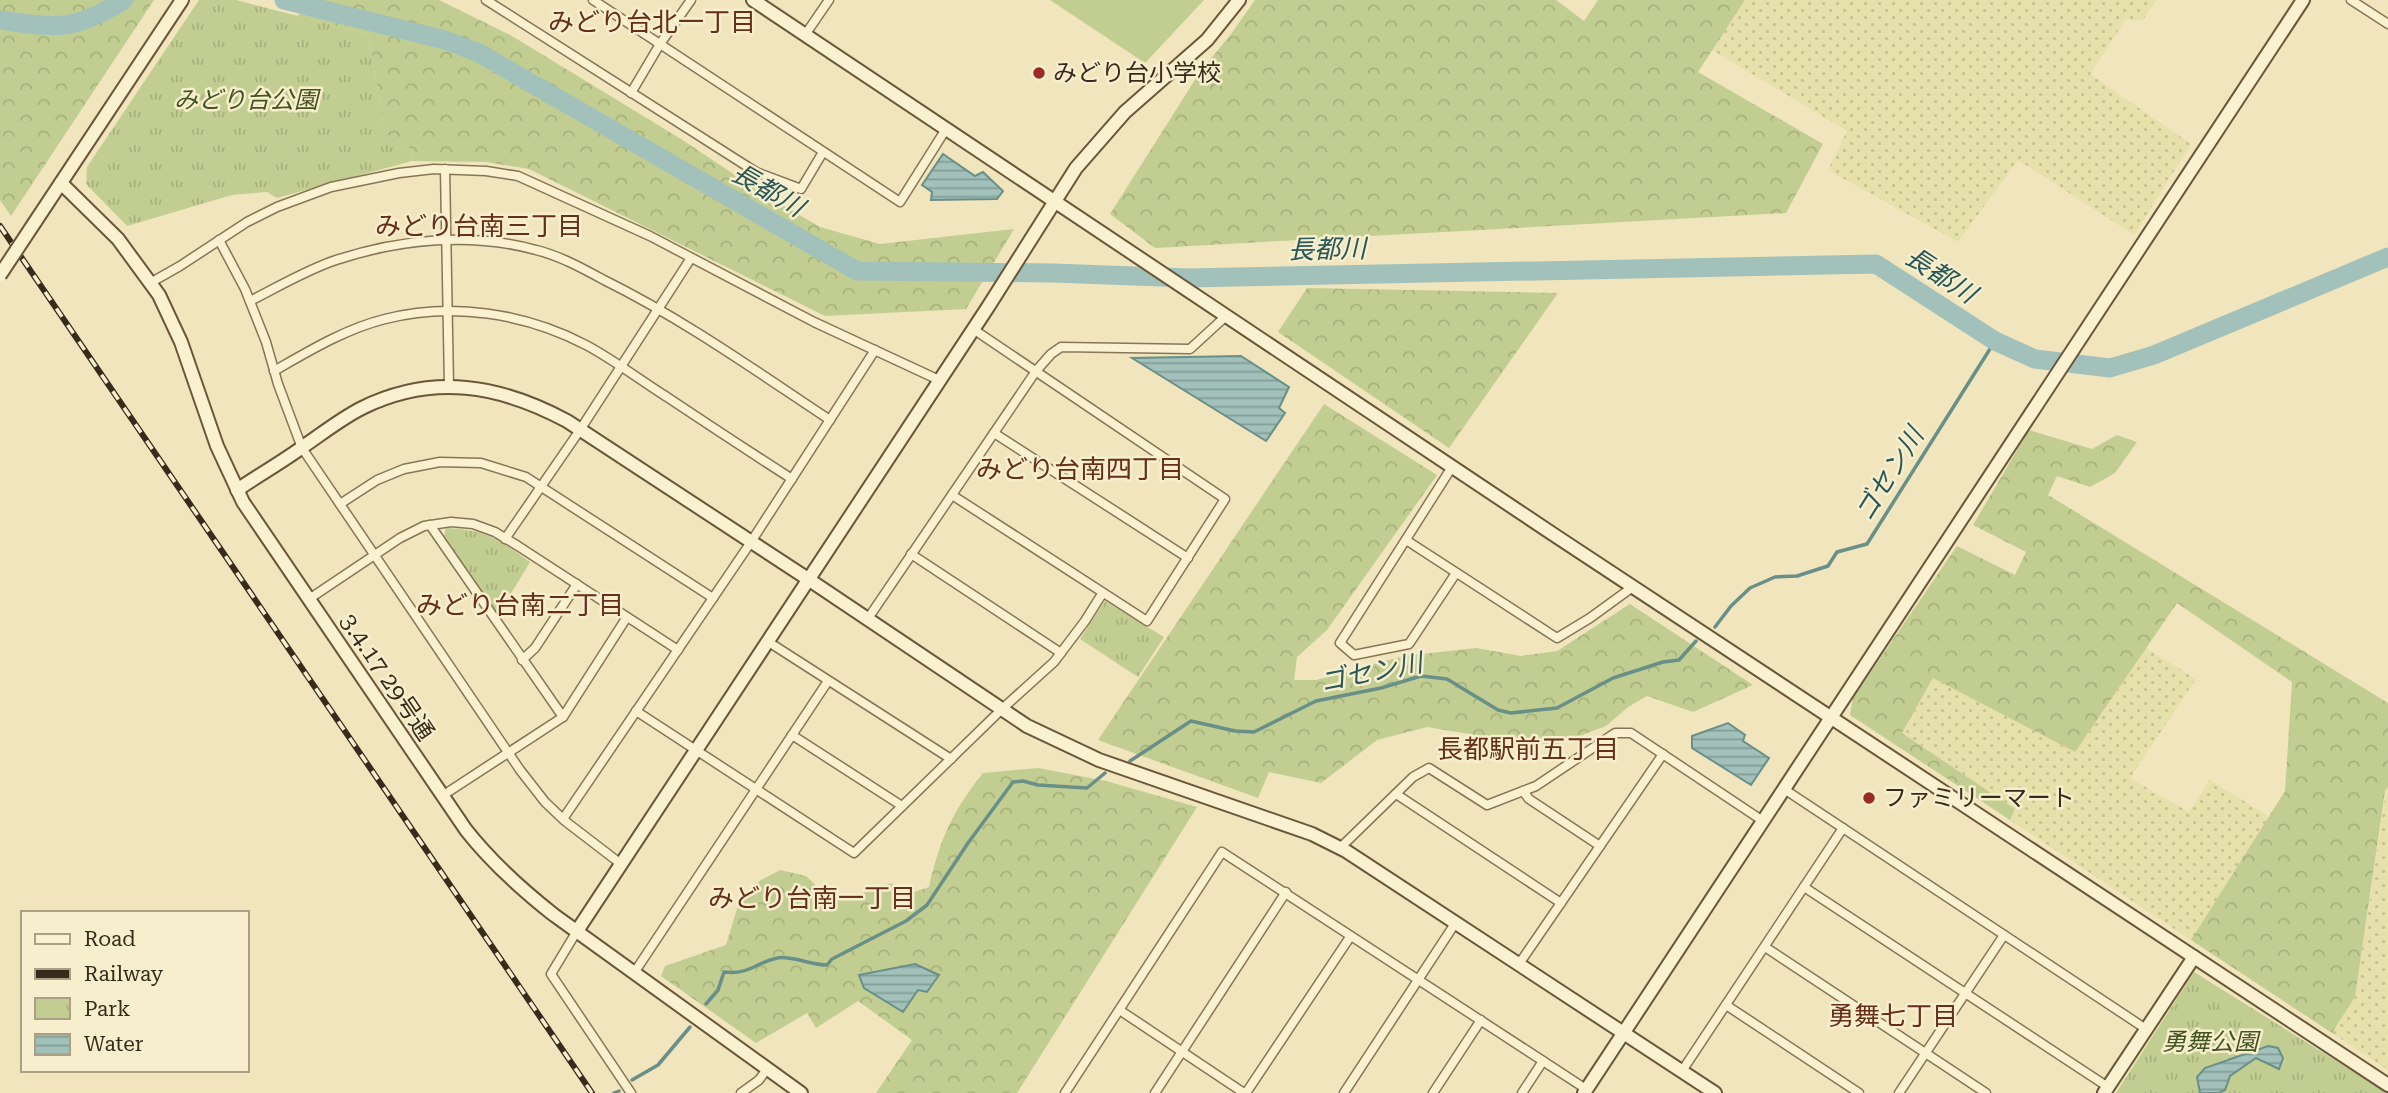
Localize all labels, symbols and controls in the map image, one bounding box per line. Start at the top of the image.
district label: みどり台北一丁目 [548,7,756,37]
place label: みどり台小学校 [1053,59,1221,87]
marker: みどり台小学校 [1031,65,1047,81]
park label: みどり台公園 [174,86,321,114]
water label: 長都川 [727,158,812,224]
district label: みどり台南三丁目 [375,211,583,241]
water label: 長都川 [1288,233,1369,265]
water label: 長都川 [1900,241,1984,310]
water label: ゴセン川 [1849,419,1931,526]
district label: みどり台南四丁目 [976,454,1184,484]
district label: みどり台南二丁目 [416,590,624,620]
street label: 3.4.17 29号通 [334,608,440,746]
water label: ゴセン川 [1317,647,1428,697]
district label: 長都駅前五丁目 [1437,734,1619,764]
place label: ファミリーマート [1883,784,2075,812]
marker: ファミリーマート [1861,790,1877,806]
district label: みどり台南一丁目 [708,883,916,913]
legend [21,911,248,1072]
text: Road [84,927,136,951]
text: Railway [84,962,164,986]
text: Park [84,997,130,1021]
district label: 勇舞七丁目 [1828,1001,1958,1031]
park label: 勇舞公園 [2162,1028,2261,1056]
text: Water [84,1032,144,1056]

